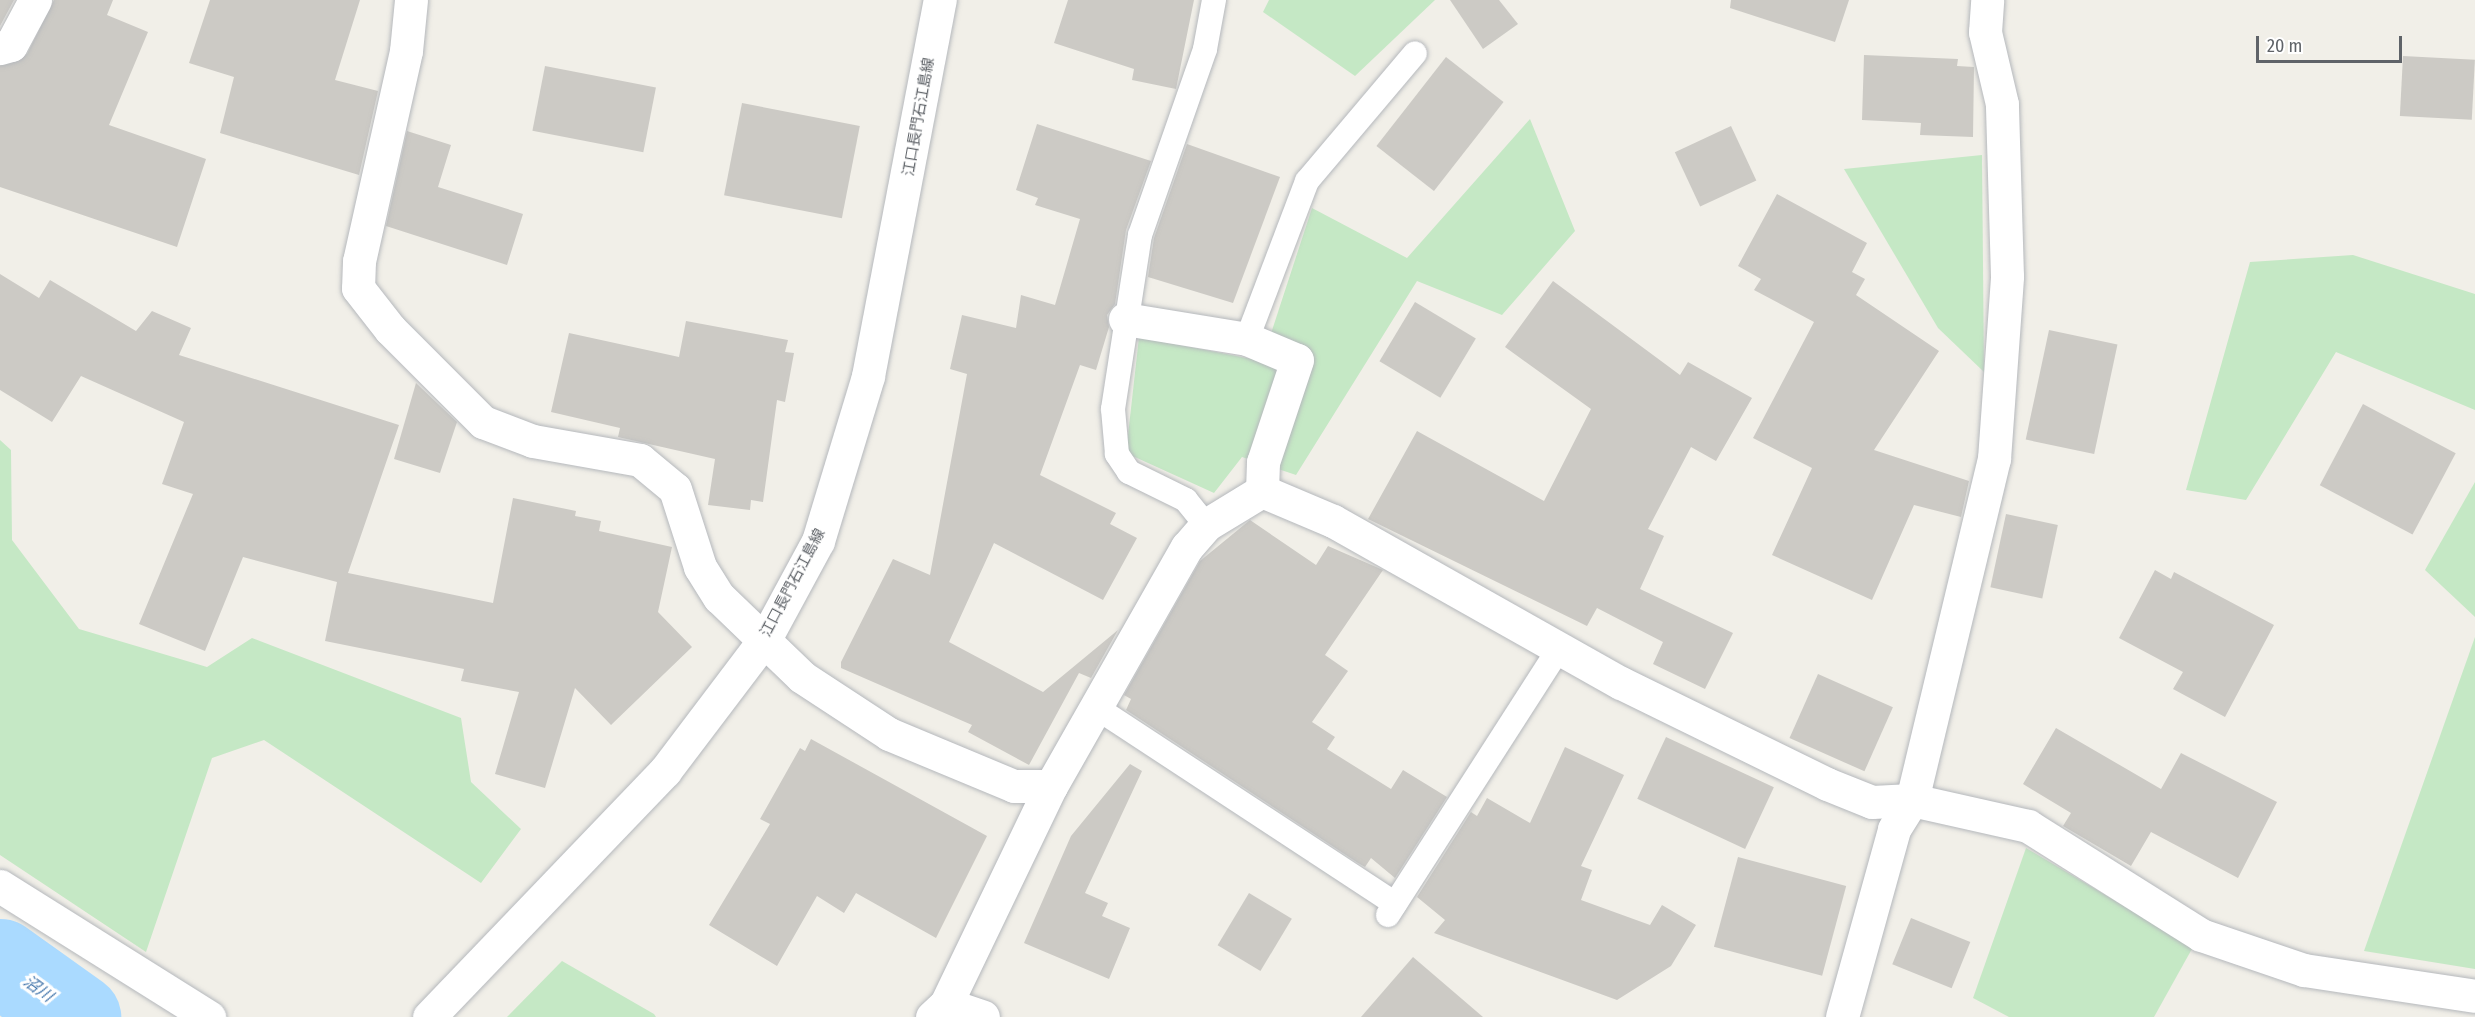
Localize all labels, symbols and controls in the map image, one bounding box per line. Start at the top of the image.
scale bar [2259,24,2404,62]
text: 20 m [2267,35,2302,57]
street label: 江口長門石江島線 [900,56,938,178]
street label: 江口長門石江島線 [757,526,829,640]
water label: 沼川 [19,972,57,1006]

